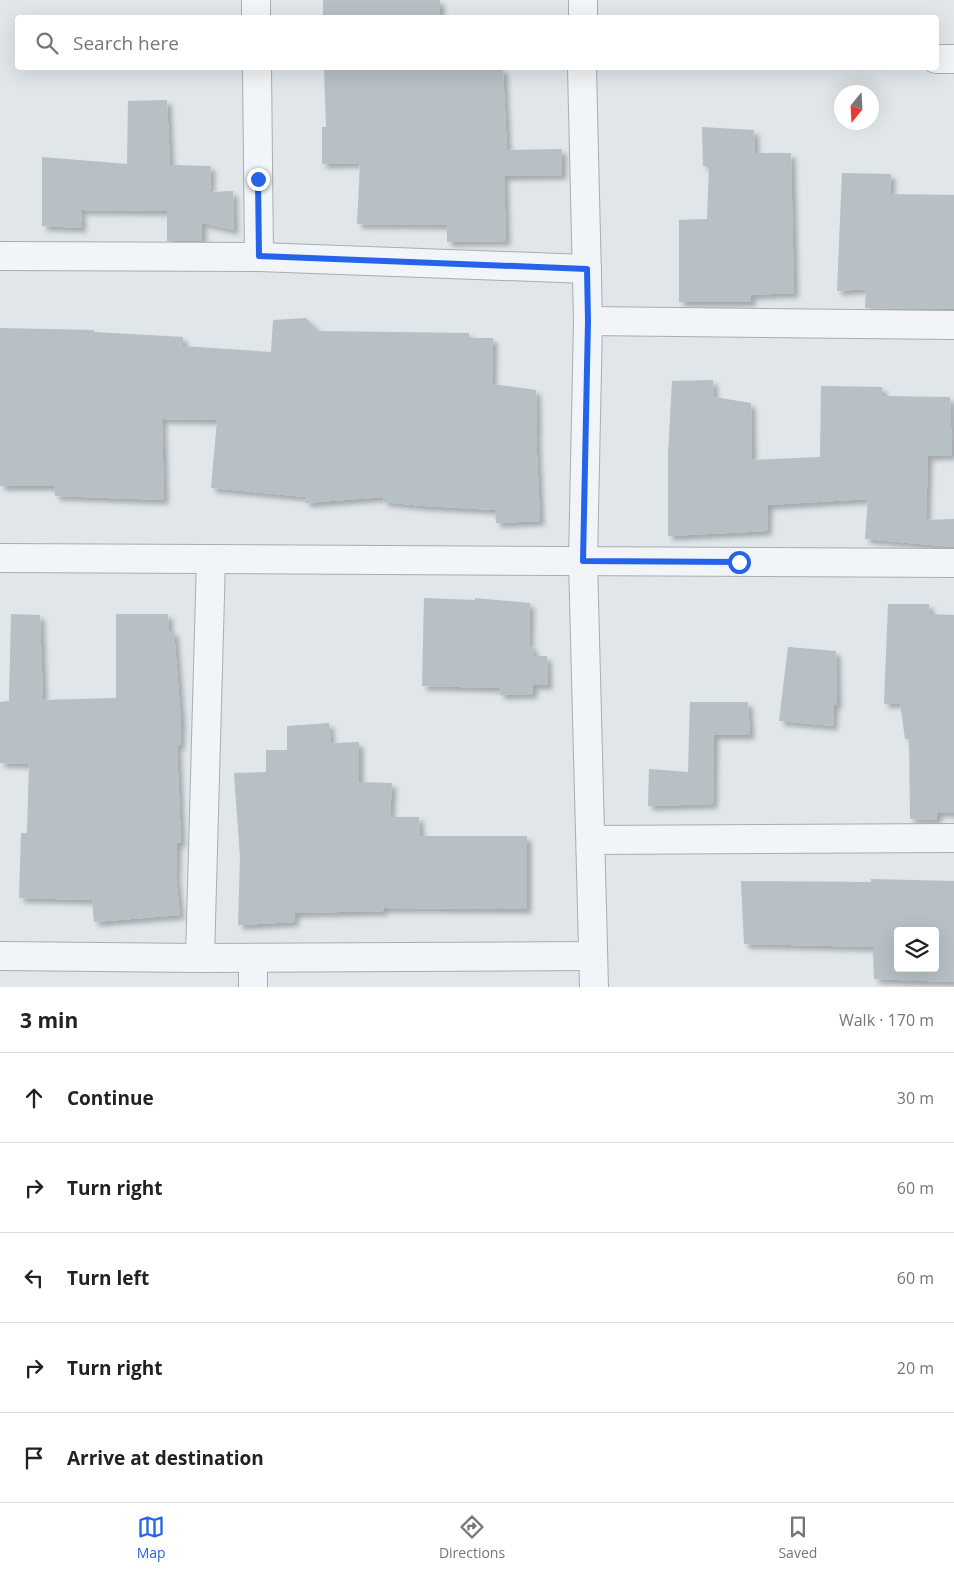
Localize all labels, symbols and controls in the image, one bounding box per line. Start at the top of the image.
search box [15,15,939,70]
icon: search [33,29,61,57]
text: Search here [73,30,179,56]
north arrow [834,85,879,130]
route end [247,168,270,191]
route start [728,551,751,574]
map controls [894,927,939,972]
button: layers [894,927,939,972]
text: 3 min [20,1006,78,1034]
text: Walk · 170 m [839,1009,934,1031]
icon: ahead [20,1084,48,1112]
text: Continue [67,1085,154,1111]
text: 30 m [897,1087,934,1109]
icon: right [20,1174,48,1202]
text: Turn right [67,1175,162,1201]
text: 60 m [897,1177,934,1199]
icon: left [20,1264,48,1292]
text: Turn left [67,1265,149,1291]
text: 60 m [897,1267,934,1289]
icon: right [20,1354,48,1382]
text: Turn right [67,1355,162,1381]
text: 20 m [897,1357,934,1379]
icon: arrive [20,1444,48,1472]
text: Arrive at destination [67,1445,264,1471]
tab: Map [137,1513,166,1562]
tab: Directions [439,1513,505,1562]
tab: Saved [778,1513,817,1562]

